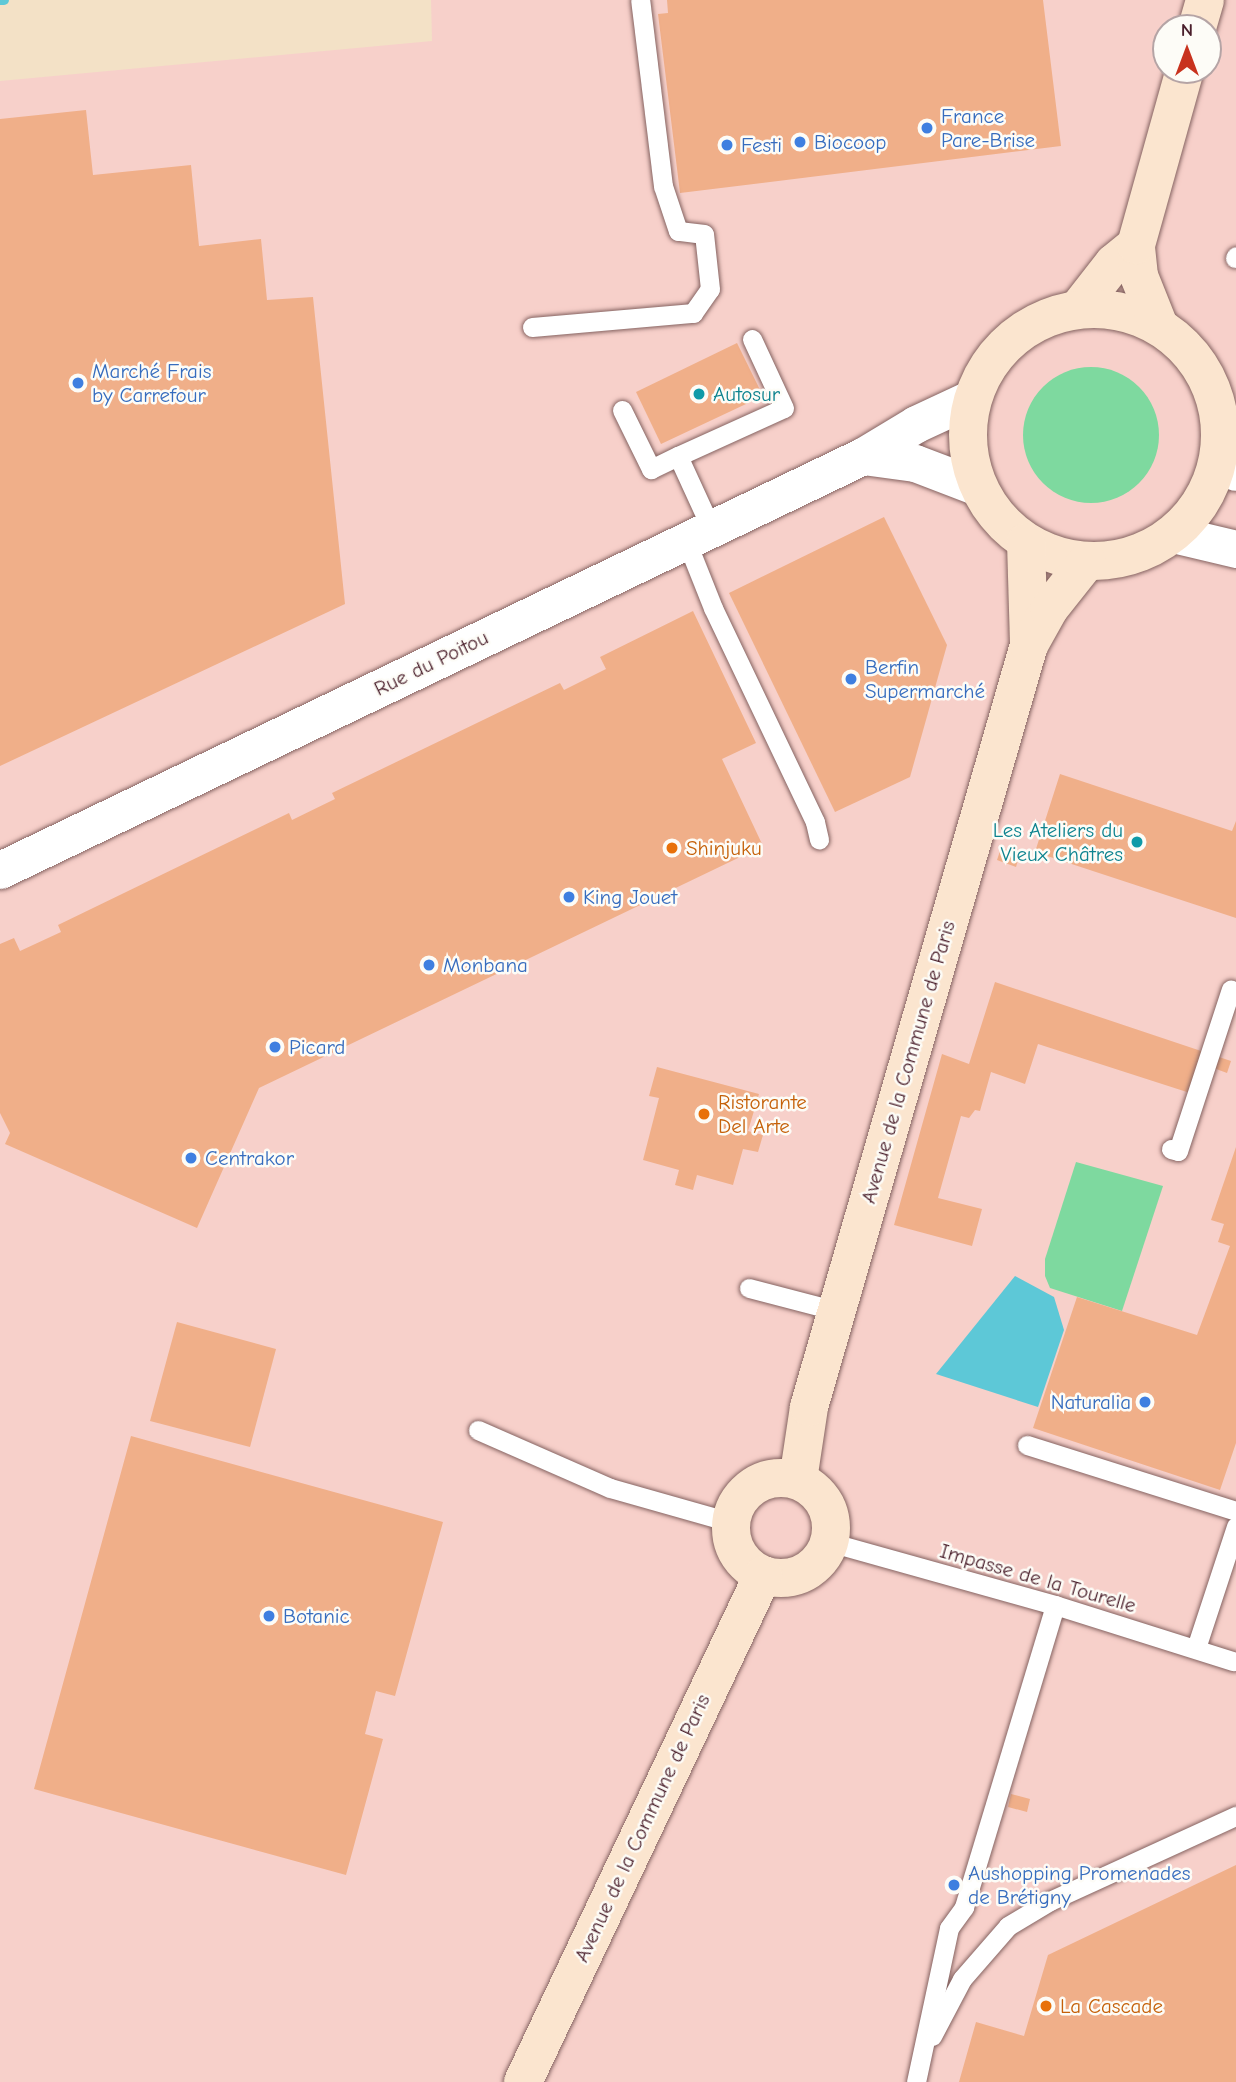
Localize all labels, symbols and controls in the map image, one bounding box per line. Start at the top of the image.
north arrow [1152,14,1222,84]
text: N [1181,19,1193,41]
place label: France Pare-Brise [941,103,1035,153]
marker: France Pare-Brise [919,120,935,136]
place label: Biocoop [814,129,886,155]
place label: Festi [741,132,782,158]
marker: Biocoop [792,134,808,150]
marker: Festi [719,137,735,153]
place label: Marché Frais by Carrefour [92,358,211,408]
marker: Marché Frais by Carrefour [70,375,86,391]
place label: Autosur [713,381,780,407]
marker: Autosur [691,386,707,402]
street label: Rue du Poitou [370,625,492,701]
place label: Berfin Supermarché [865,654,985,704]
marker: Berfin Supermarché [843,671,859,687]
place label: Les Ateliers du Vieux Châtres [993,817,1123,867]
marker: Les Ateliers du Vieux Châtres [1129,834,1145,850]
place label: Shinjuku [686,835,762,861]
marker: Shinjuku [664,840,680,856]
place label: King Jouet [583,884,677,910]
marker: King Jouet [561,889,577,905]
street label: Avenue de la Commune de Paris [856,918,960,1206]
place label: Monbana [443,952,528,978]
marker: Monbana [421,957,437,973]
place label: Picard [289,1034,345,1060]
marker: Picard [267,1039,283,1055]
place label: Ristorante Del Arte [718,1089,807,1139]
marker: Ristorante Del Arte [696,1106,712,1122]
place label: Centrakor [205,1145,294,1171]
marker: Centrakor [183,1150,199,1166]
place label: Naturalia [1051,1389,1131,1415]
marker: Naturalia [1137,1394,1153,1410]
street label: Impasse de la Tourelle [937,1538,1139,1618]
place label: Botanic [283,1603,350,1629]
marker: Botanic [261,1608,277,1624]
street label: Avenue de la Commune de Paris [569,1690,715,1966]
place label: Aushopping Promenades de Brétigny [968,1860,1190,1910]
marker: Aushopping Promenades de Brétigny [946,1877,962,1893]
place label: La Cascade [1060,1993,1163,2019]
marker: La Cascade [1038,1998,1054,2014]

